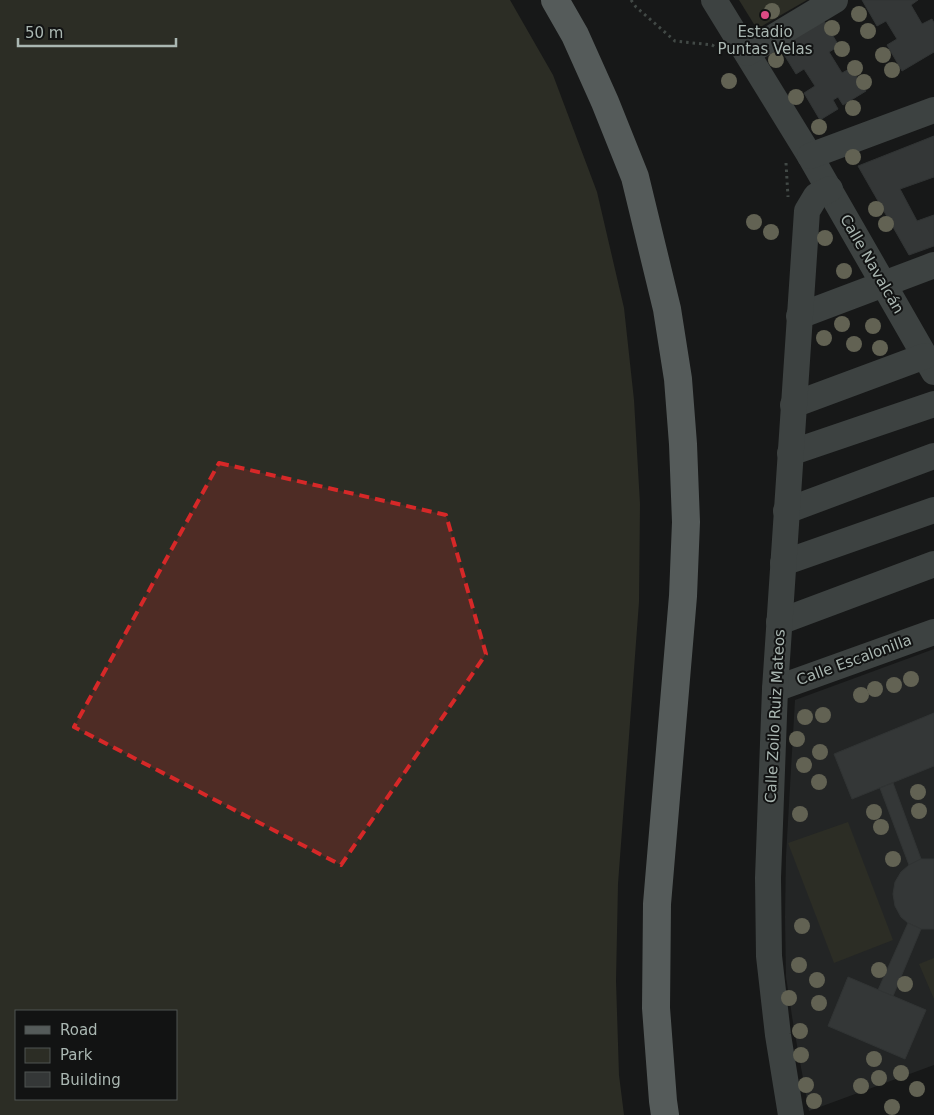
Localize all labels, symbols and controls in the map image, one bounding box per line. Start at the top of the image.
marker: Estadio Puntas Velas [759,9,771,21]
scale bar [18,15,175,47]
place label: Estadio Puntas Velas [718,23,813,58]
text: 50 m [25,24,63,42]
street label: Calle Navalcán [836,211,908,317]
street label: Calle Zoilo Ruiz Mateos [761,628,789,803]
street label: Calle Escalonilla [794,631,914,689]
legend [15,1010,178,1100]
text: Road [60,1021,98,1039]
text: Park [60,1046,93,1064]
text: Building [60,1071,121,1089]

